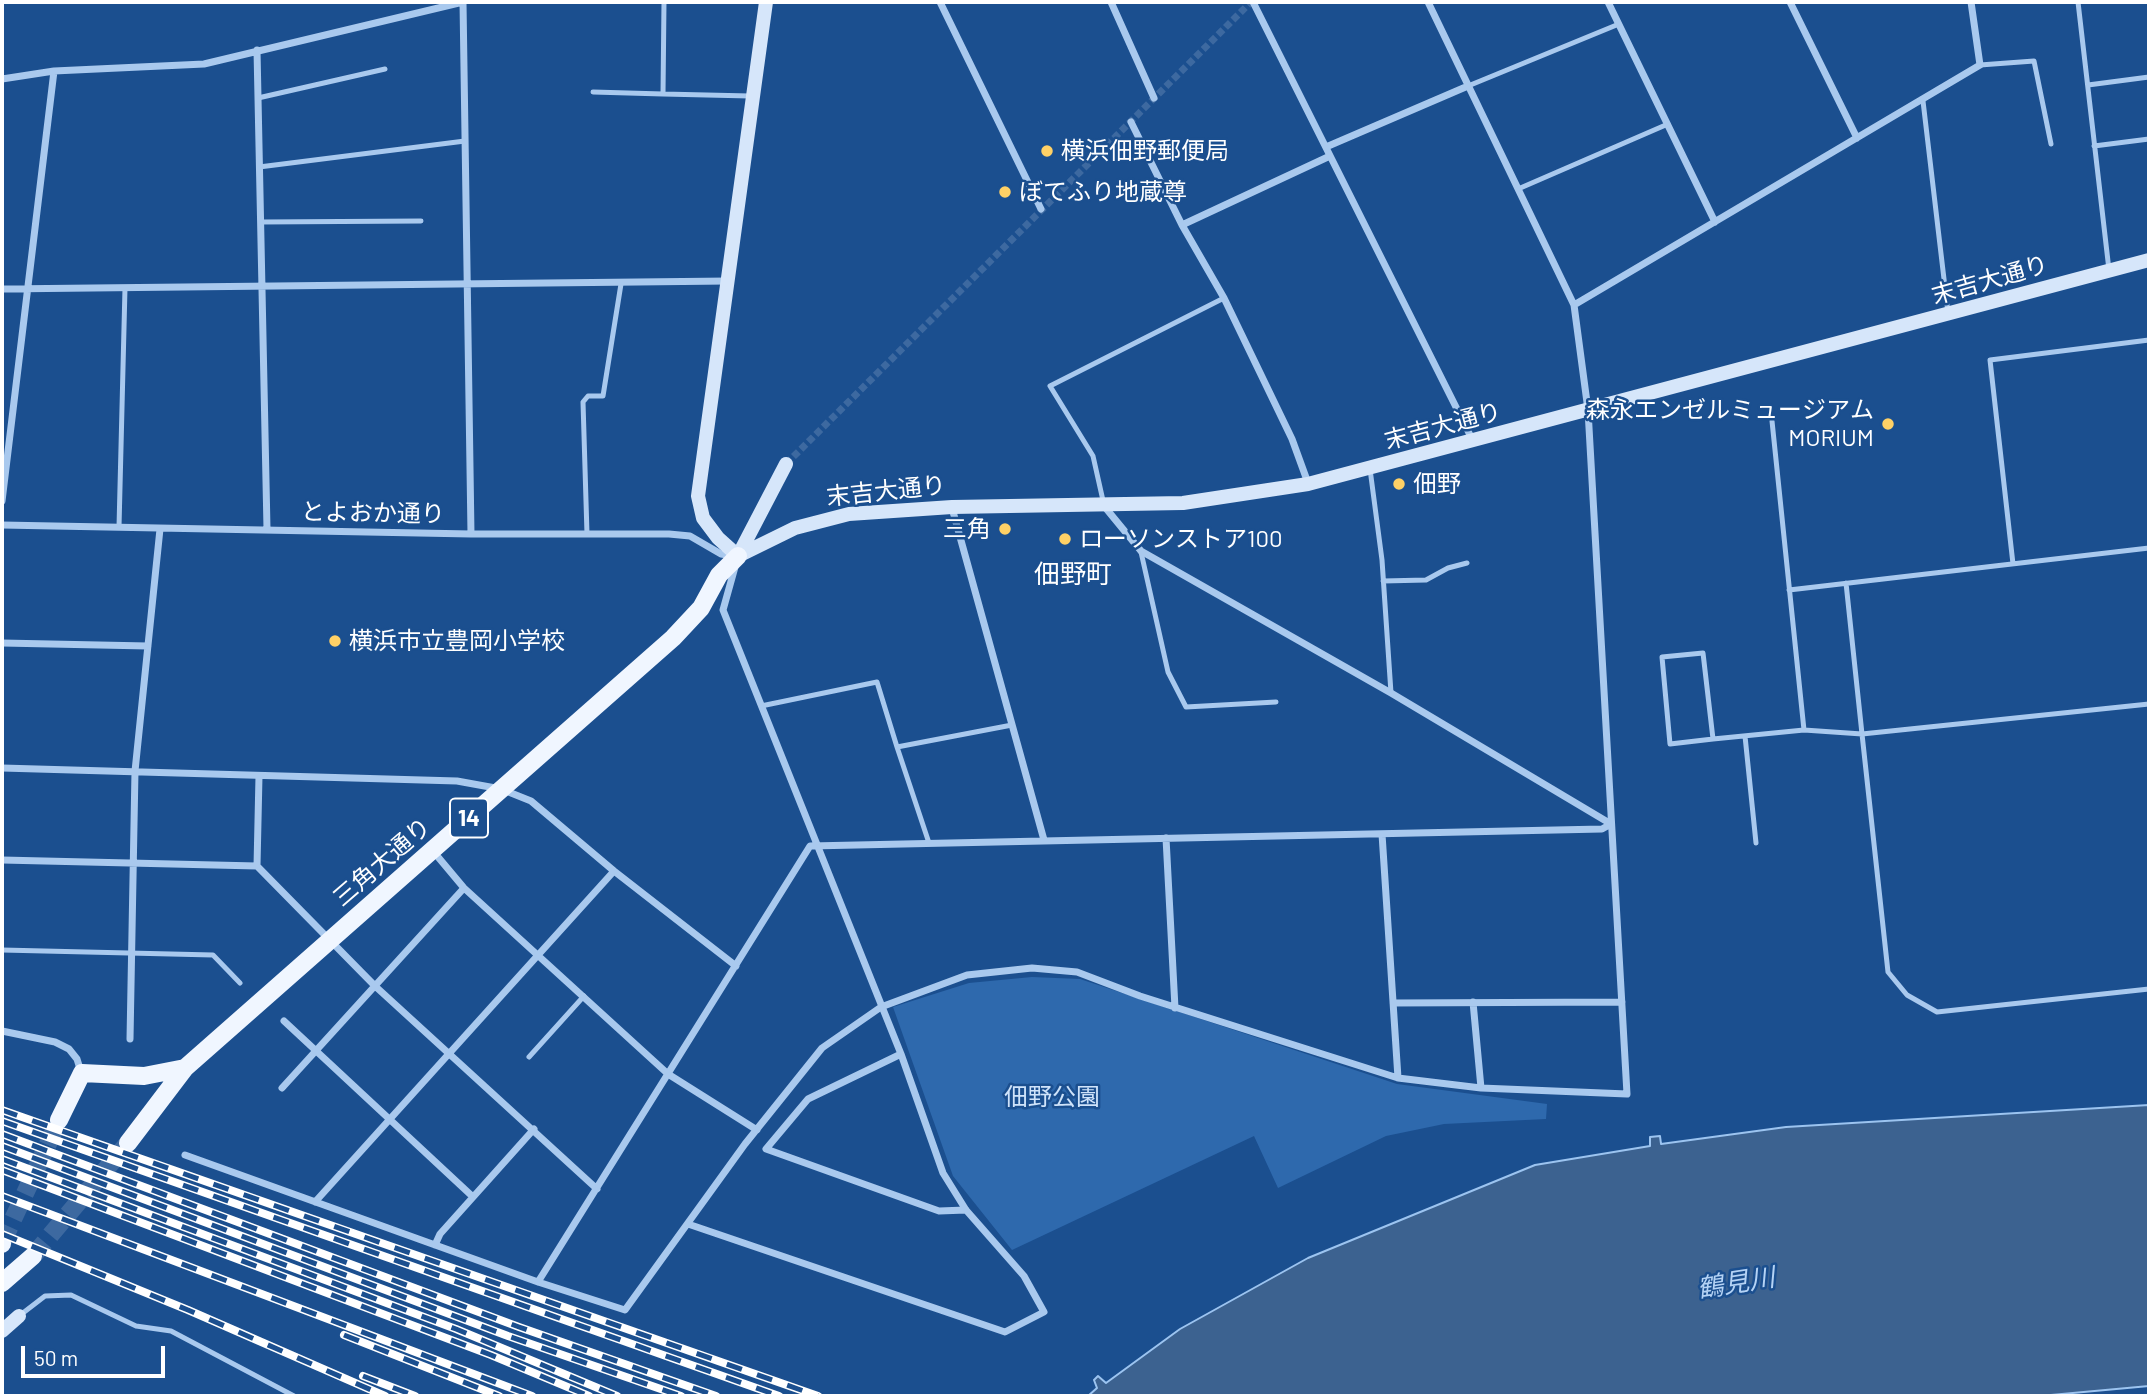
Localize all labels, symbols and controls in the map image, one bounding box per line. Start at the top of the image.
place label: 横浜佃野郵便局 [1061,137,1229,165]
marker: 横浜佃野郵便局 [1039,143,1055,159]
place label: ぼてふり地蔵尊 [1019,178,1187,206]
marker: ぼてふり地蔵尊 [997,184,1013,200]
street label: 末吉大通り [1928,250,2052,310]
place label: 森永エンゼルミュージアム MORIUM [1586,396,1874,452]
street label: 末吉大通り [1381,397,1505,455]
marker: 森永エンゼルミュージアム MORIUM [1880,416,1896,432]
street label: 末吉大通り [825,470,947,512]
place label: 佃野 [1413,470,1461,498]
marker: 佃野 [1391,476,1407,492]
street label: とよおか通り [301,497,445,529]
place label: 三角 [943,515,991,543]
marker: 三角 [997,521,1013,537]
place label: ローソンストア100 [1079,525,1283,553]
marker: ローソンストア100 [1057,531,1073,547]
district label: 佃野町 [1034,558,1112,590]
place label: 横浜市立豊岡小学校 [349,627,565,655]
marker: 横浜市立豊岡小学校 [327,633,343,649]
road number: 14 [450,798,488,838]
street label: 三角大通り [327,812,437,912]
park label: 佃野公園 [1004,1083,1100,1111]
water label: 鶴見川 [1695,1261,1777,1305]
scale bar [24,1332,168,1376]
text: 50 m [34,1345,78,1370]

